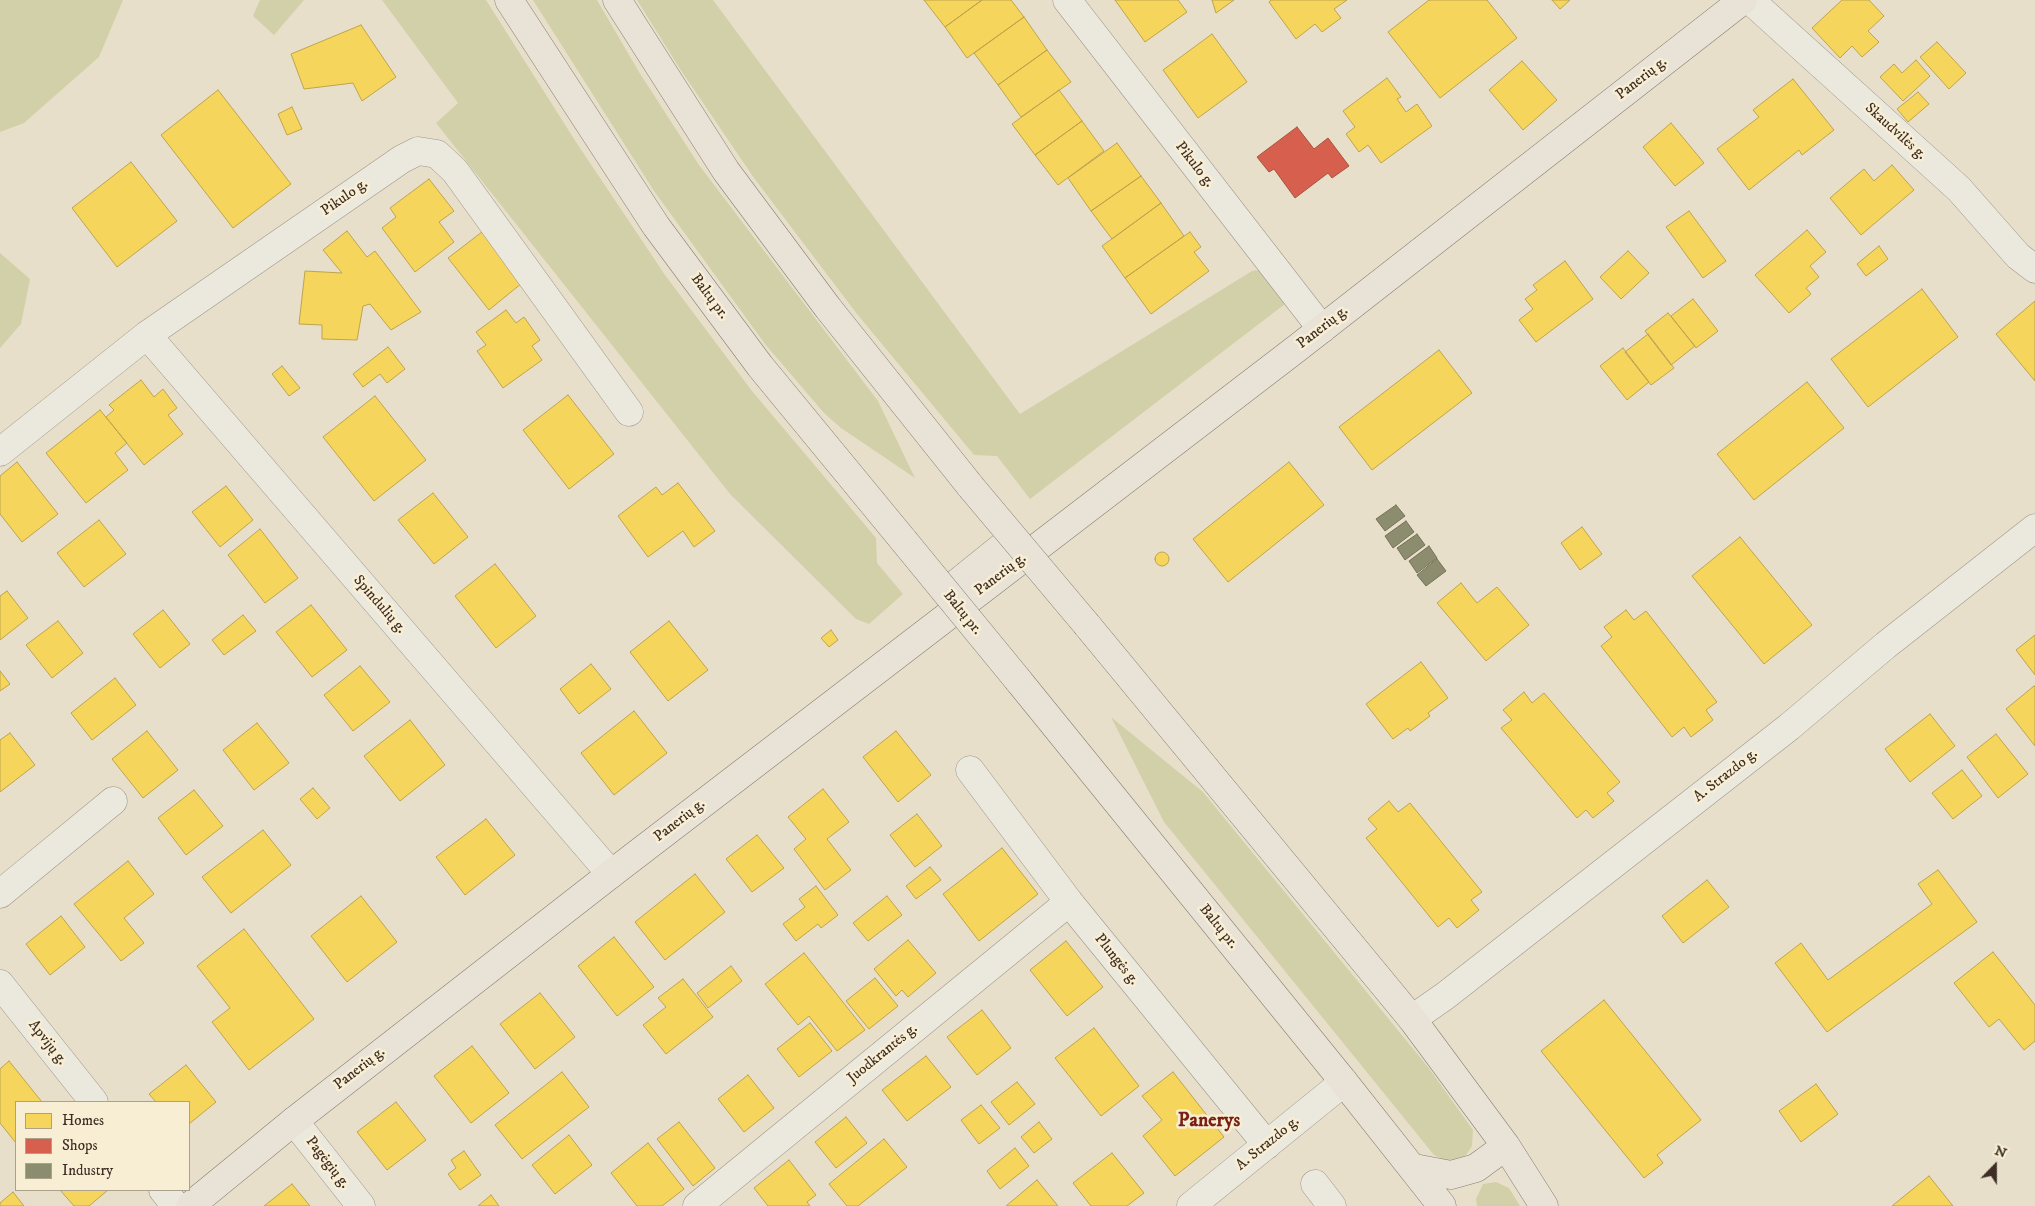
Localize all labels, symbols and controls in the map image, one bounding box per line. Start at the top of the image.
street label: Panerių g. [1613,54,1671,104]
street label: Skaudvilės g. [1861,100,1929,164]
street label: Pikulo g. [1171,139,1217,191]
street label: Pikulo g. [318,175,372,221]
street label: Baltų pr. [686,271,732,323]
street label: Panerių g. [1294,303,1352,353]
street label: Panerių g. [972,550,1030,600]
street label: Spindulių g. [349,572,409,638]
street label: Baltų pr. [939,587,985,639]
street label: A. Strazdo g. [1690,745,1762,807]
street label: Panerių g. [651,796,709,846]
street label: Baltų pr. [1195,901,1241,953]
street label: Plungės g. [1090,931,1142,989]
street label: Apvijų g. [24,1017,70,1069]
street label: Juodkrantės g. [844,1020,922,1088]
street label: Panerių g. [331,1044,389,1094]
legend [15,1101,190,1191]
district label: Panerys [1178,1110,1240,1134]
text: Homes [62,1111,104,1130]
street label: A. Strazdo g. [1233,1113,1303,1175]
street label: Pagėgių g. [301,1133,353,1193]
text: Shops [62,1136,98,1155]
north arrow [1970,1141,2020,1191]
text: N [1992,1142,2009,1163]
text: Industry [62,1161,113,1180]

